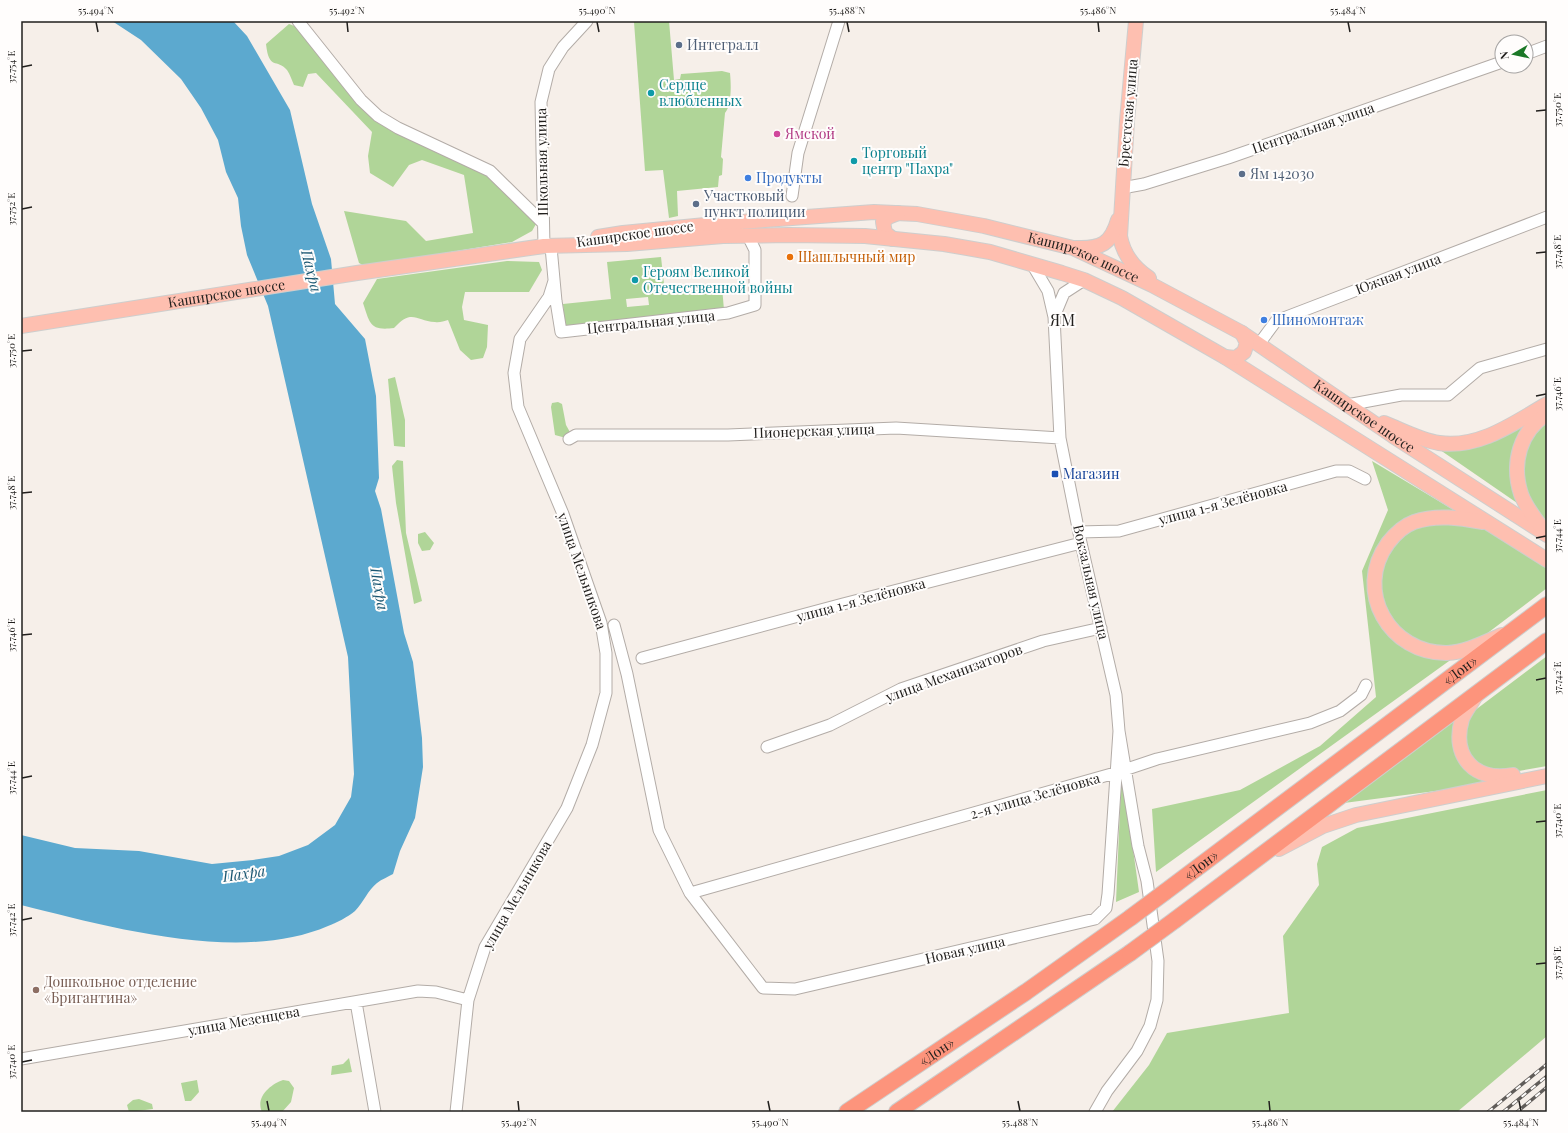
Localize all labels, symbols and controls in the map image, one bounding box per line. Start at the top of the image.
text: 55.494°N [78,3,114,17]
text: 55.492°N [329,3,365,17]
text: 55.490°N [579,3,615,17]
text: 55.488°N [829,3,865,17]
text: 55.486°N [1080,3,1116,17]
text: 55.484°N [1330,3,1366,17]
north arrow [1494,34,1534,74]
place label: Интегралл [687,35,759,54]
marker: Интегралл [674,40,684,50]
text: 37.754°E [4,50,18,84]
text: N [1496,50,1512,61]
street label: Брестская улица [1113,58,1142,168]
place label: Сердце влюбленных [659,75,743,110]
marker: Сердце влюбленных [646,88,656,98]
text: 37.750°E [1550,93,1564,127]
street label: Центральная улица [1249,98,1377,157]
street label: Школьная улица [531,108,552,216]
place label: Ямской [784,124,835,143]
marker: Ямской [772,129,782,139]
place label: Торговый центр "Пахра" [862,143,953,178]
marker: Торговый центр "Пахра" [849,156,859,166]
place label: Ям 142030 [1249,164,1314,183]
place label: Продукты [756,168,823,187]
marker: Ям 142030 [1237,169,1247,179]
marker: Продукты [743,173,753,183]
place label: Участковый пункт полиции [703,186,806,221]
text: 37.752°E [4,193,18,225]
marker: Участковый пункт полиции [691,199,701,209]
street label: Каширское шоссе [575,216,695,251]
street label: Каширское шоссе [1026,227,1143,287]
text: 37.748°E [1550,235,1564,269]
water label: Пахра [297,247,327,294]
place label: Шашлычный мир [798,247,915,266]
street label: Южная улица [1352,248,1443,299]
marker: Шашлычный мир [785,252,795,262]
place label: Героям Великой Отечественной войны [643,262,793,297]
street label: Каширское шоссе [166,274,286,312]
marker: Героям Великой Отечественной войны [630,275,640,285]
street label: Центральная улица [586,305,716,338]
district label: ЯМ [1049,309,1076,330]
place label: Шиномонтаж [1272,310,1364,329]
marker: Шиномонтаж [1259,315,1269,325]
text: 37.750°E [4,334,18,368]
street label: Каширское шоссе [1310,375,1419,457]
text: 37.746°E [1550,377,1564,411]
street label: Пионерская улица [753,419,875,442]
place label: Магазин [1063,464,1120,483]
marker: Магазин [1050,469,1060,479]
text: 37.748°E [4,476,18,510]
street label: улица 1-я Зелёновка [1155,476,1289,529]
street label: улица Мельникова [553,509,611,632]
text: 37.744°E [1550,519,1564,553]
street label: Вокзальная улица [1069,523,1114,641]
water label: Пахра [366,565,394,612]
street label: улица 1-я Зелёновка [793,573,927,626]
text: 37.746°E [4,618,18,652]
street label: улица Механизаторов [882,639,1025,706]
street label: «Дон» [1438,651,1481,689]
text: 37.742°E [1550,661,1564,695]
text: 37.744°E [4,761,18,795]
street label: 2-я улица Зелёновка [968,768,1102,823]
text: 37.740°E [1550,804,1564,838]
street label: улица Мельникова [477,837,555,953]
street label: «Дон» [1179,845,1222,884]
water label: Пахра [220,860,267,886]
text: 37.742°E [4,903,18,937]
street label: Новая улица [923,931,1007,968]
text: 37.738°E [1550,946,1564,980]
place label: Дошкольное отделение «Бригантина» [44,972,197,1007]
marker: Дошкольное отделение «Бригантина» [31,985,41,995]
street label: улица Мезенцева [186,1001,301,1040]
street label: «Дон» [915,1033,958,1070]
text: 37.740°E [4,1045,18,1079]
text: 55.494°N [251,1115,287,1129]
text: 55.492°N [501,1115,537,1129]
text: 55.490°N [752,1115,788,1129]
text: 55.488°N [1002,1115,1038,1129]
text: 55.486°N [1252,1115,1288,1129]
text: 55.484°N [1503,1115,1539,1129]

